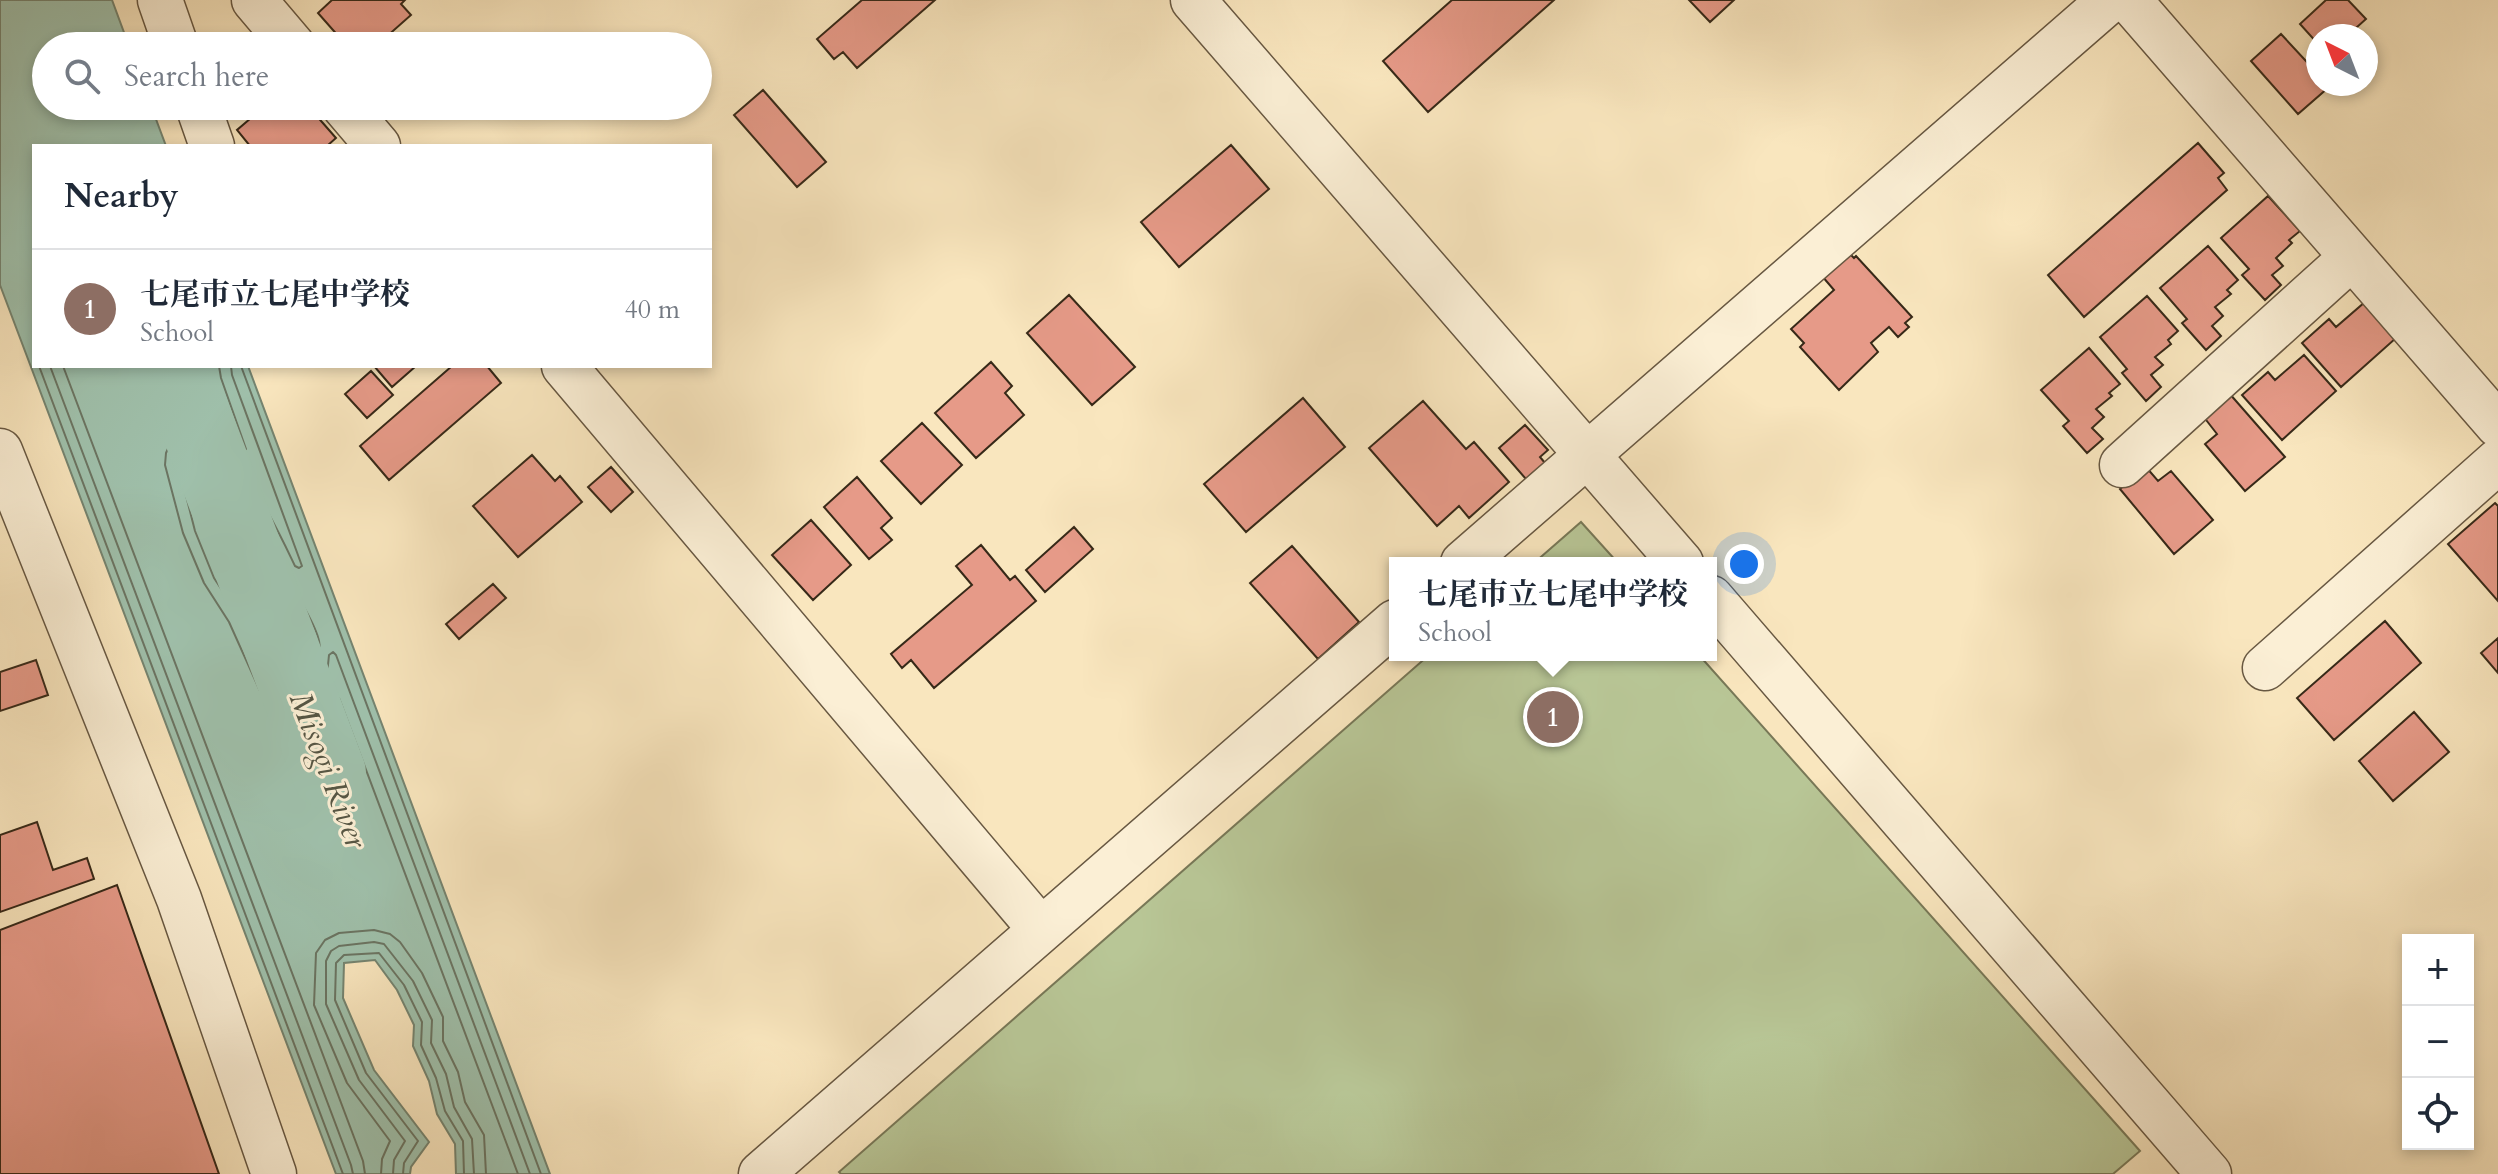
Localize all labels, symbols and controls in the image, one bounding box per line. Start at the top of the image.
north arrow [2306,24,2378,96]
search box [32,32,712,120]
icon: search [60,54,104,98]
text: Search here [124,56,269,97]
text: Nearby [64,173,179,219]
text: 七尾市立七尾中学校 [140,274,410,315]
text: 1 [83,292,97,327]
text: 40 m [624,292,680,327]
text: School [140,315,214,350]
your location [1724,544,1764,584]
popup [1389,557,1717,661]
text: 七尾市立七尾中学校 [1418,574,1688,615]
text: School [1418,615,1492,650]
water label: Misogi River [278,686,378,856]
pin: 1 [1527,687,1579,747]
map controls [2402,934,2474,1150]
button: + [2402,934,2474,1006]
button: − [2402,1006,2474,1078]
button: locate [2402,1078,2474,1150]

